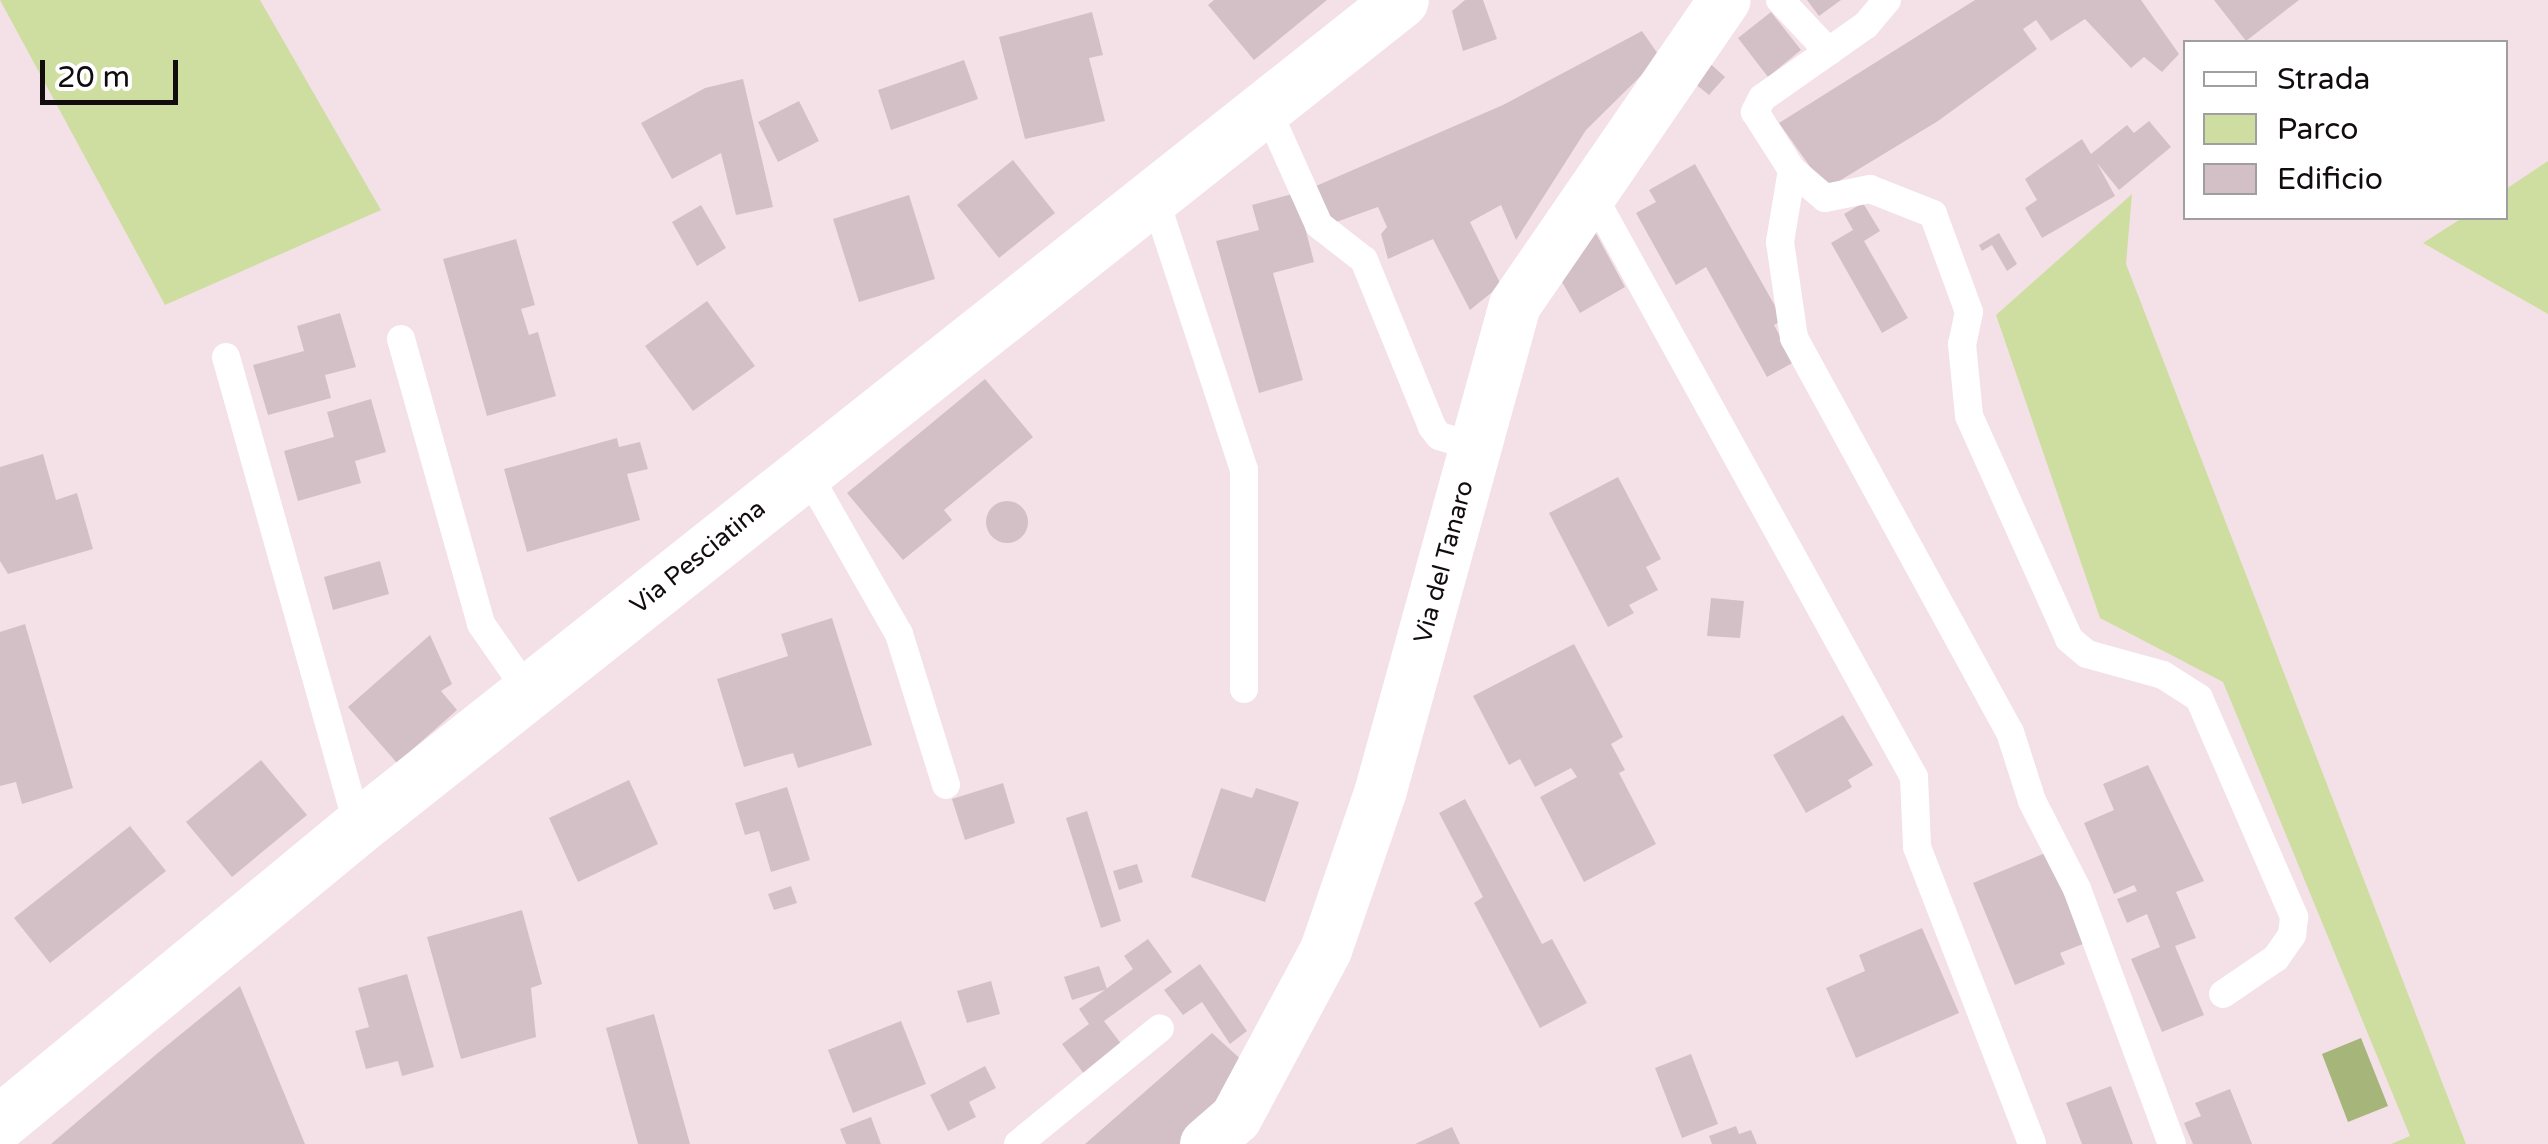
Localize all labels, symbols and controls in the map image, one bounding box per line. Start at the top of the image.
scale bar [45,40,182,102]
legend [2183,40,2508,220]
text: 20 m [57,59,130,96]
text: Strada [2277,61,2370,98]
text: Parco [2277,111,2358,148]
text: Edificio [2277,161,2383,198]
street label: Via del Tanaro [1408,477,1480,647]
street label: Via Pesciatina [625,493,771,621]

